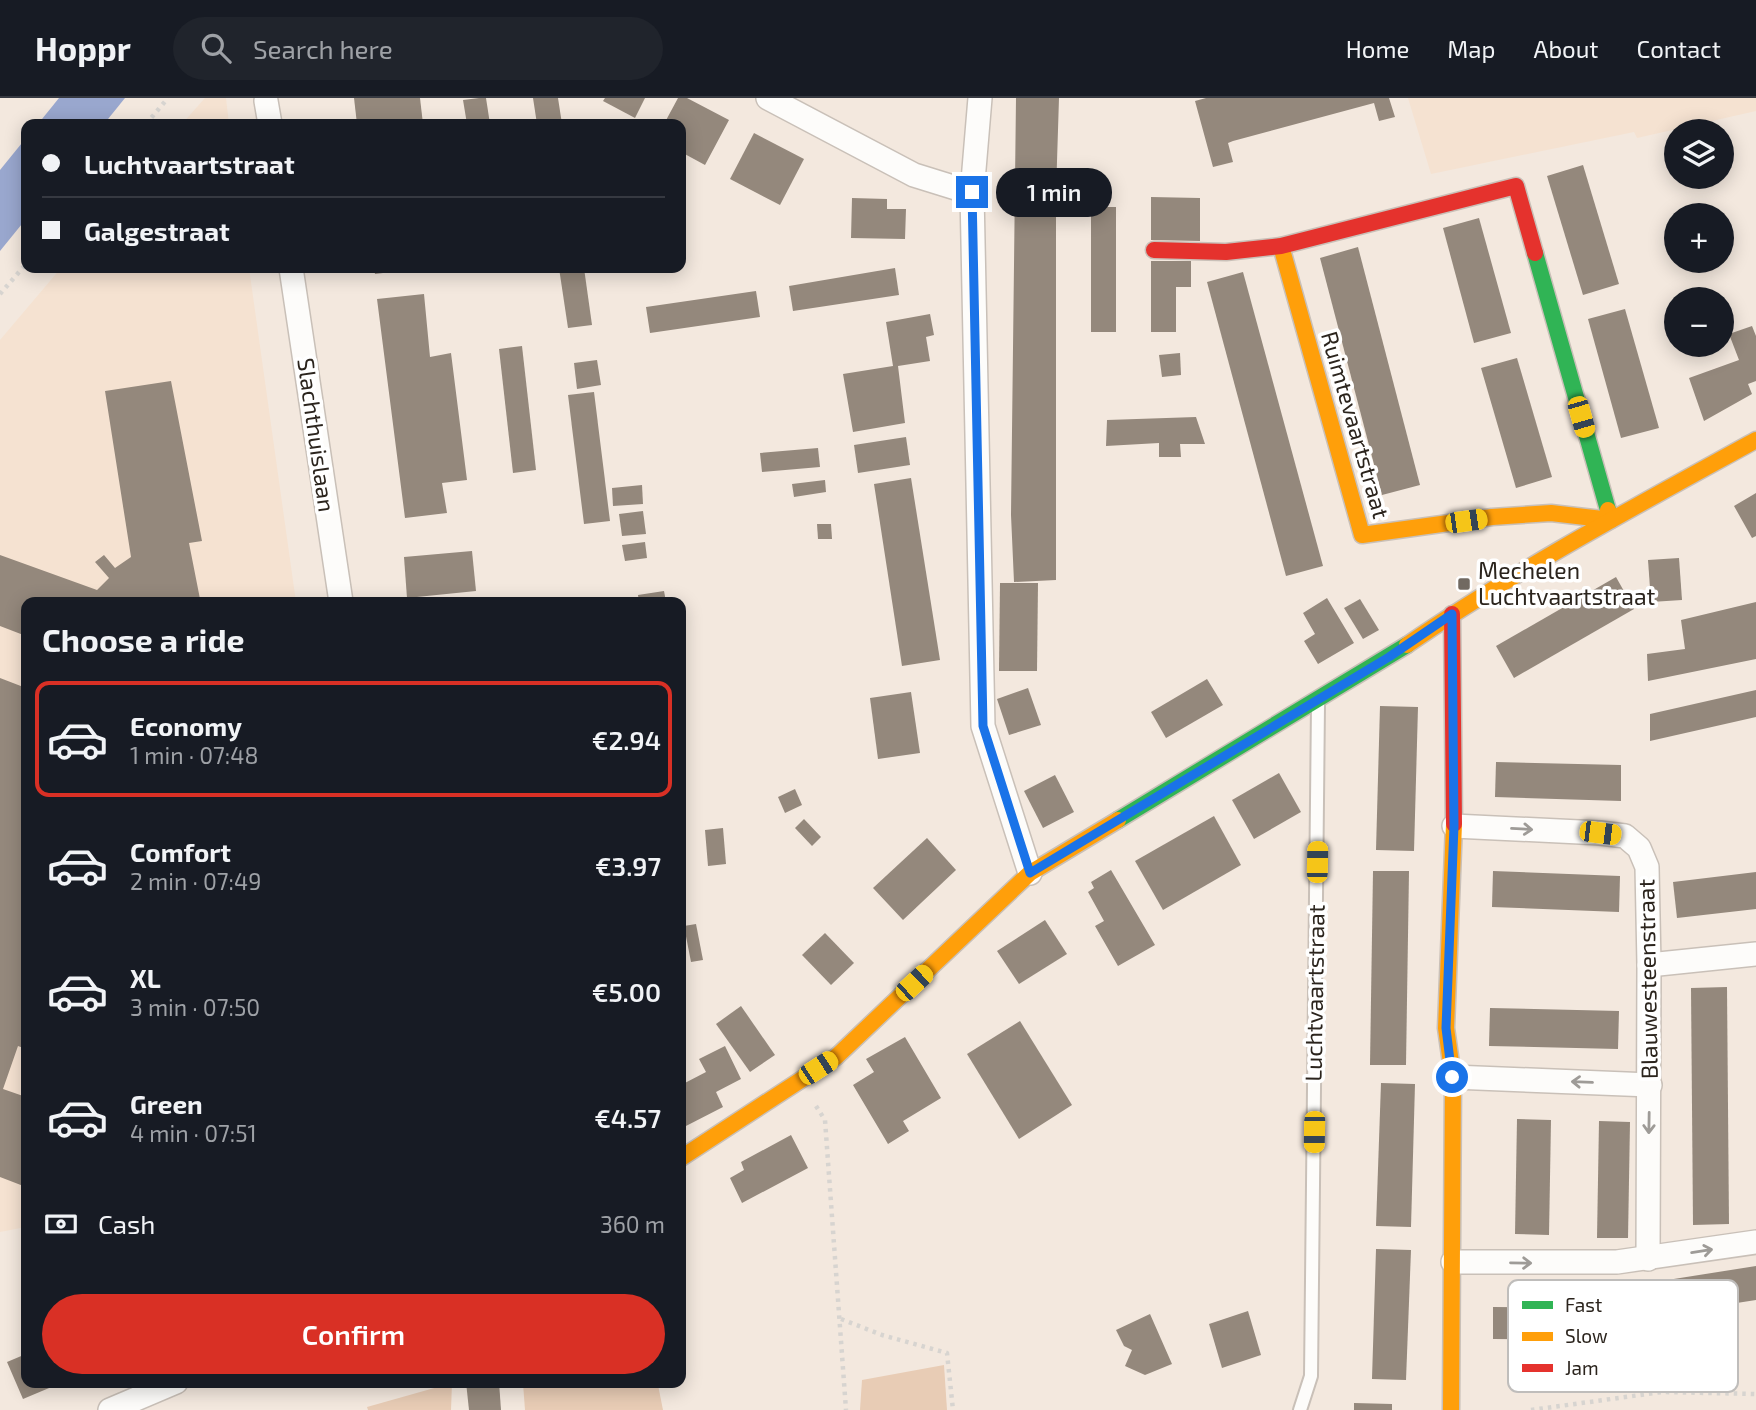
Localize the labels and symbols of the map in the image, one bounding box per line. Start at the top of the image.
callout: 1 min [996,168,1112,217]
route end [956,176,988,208]
street label: Ruimtevaartstraat [1316,328,1396,522]
street label: Slachthuislaan [292,356,342,514]
car [1566,394,1597,440]
car [1444,508,1489,534]
place label: Mechelen Luchtvaartstraat [1478,556,1656,610]
marker: Mechelen Luchtvaartstraat [1456,576,1472,592]
car [1578,820,1623,846]
one-way arrow [1510,823,1533,836]
car [1307,841,1328,883]
street label: Blauwesteenstraat [1631,878,1663,1079]
street label: Luchtvaartstraat [1298,904,1330,1082]
car [892,961,937,1005]
car [795,1048,842,1088]
route start [1436,1061,1468,1093]
one-way arrow [1570,1076,1593,1089]
car [1304,1111,1325,1153]
one-way arrow [1642,1112,1656,1135]
one-way arrow [1690,1244,1713,1257]
one-way arrow [1509,1256,1532,1270]
legend [1508,1280,1738,1392]
text: Fast [1565,1293,1602,1316]
text: Slow [1565,1324,1608,1347]
text: Jam [1565,1356,1599,1379]

